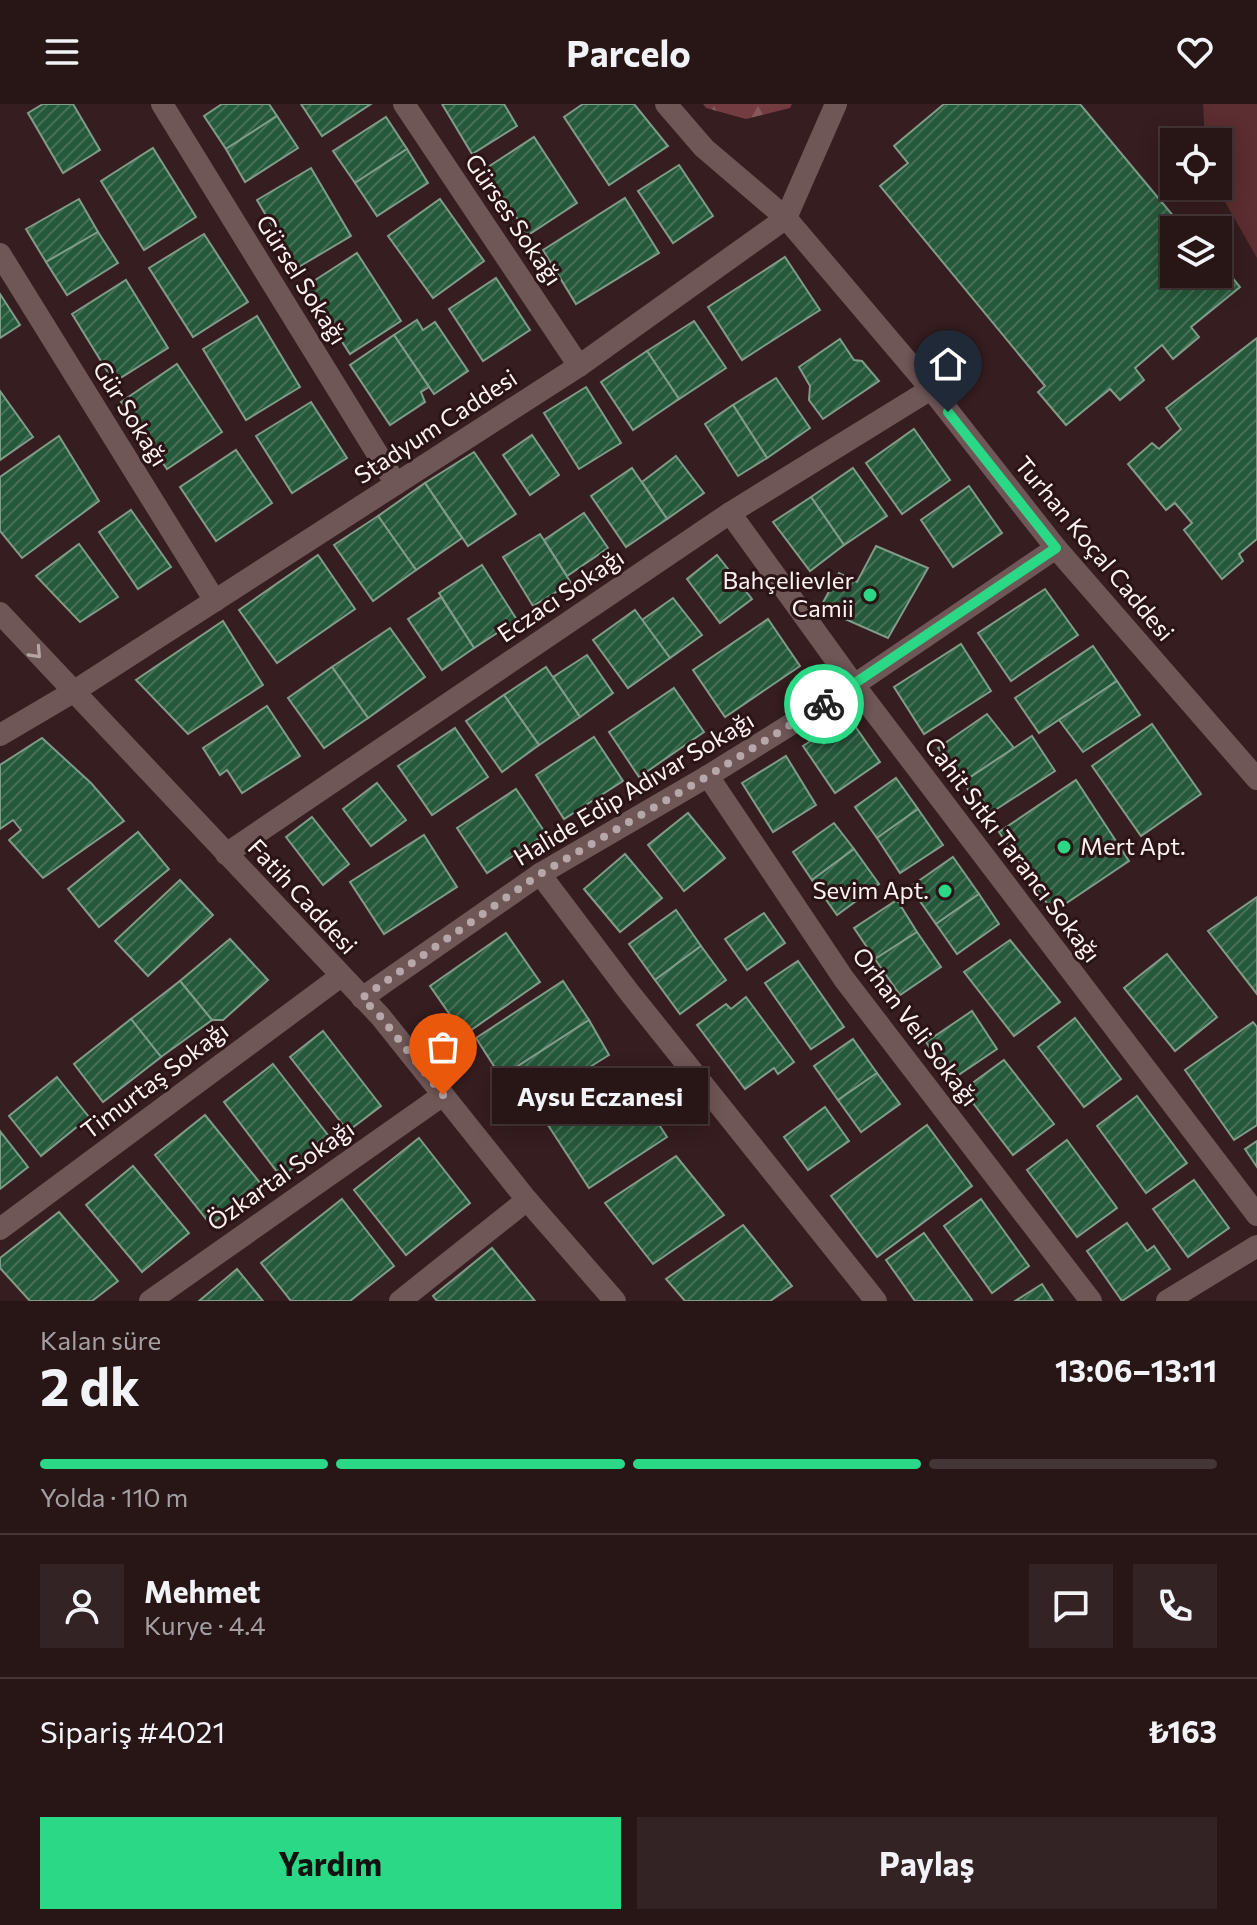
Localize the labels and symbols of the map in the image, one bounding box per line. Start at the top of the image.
street label: Gürses Sokağı [460,148,569,290]
street label: Gürsel Sokağı [251,209,354,349]
pin [914,330,982,412]
street label: Gür Sokağı [88,355,175,471]
street label: Stadyum Caddesi [348,362,522,489]
street label: Turhan Koçal Caddesi [1009,450,1181,646]
street label: Eczacı Sokağı [491,542,629,648]
place label: Bahçelievler Camii [722,565,854,622]
marker: Bahçelievler Camii [861,586,879,604]
one-way arrow [27,643,41,658]
courier [784,664,864,744]
street label: Halide Edip Adıvar Sokağı [508,704,759,871]
street label: Cahit Sıtkı Tarancı Sokağı [919,731,1107,967]
place label: Mert Apt. [1080,831,1186,860]
street label: Fatih Caddesi [242,832,364,959]
marker: Mert Apt. [1055,838,1073,856]
place label: Sevim Apt. [812,875,929,904]
marker: Sevim Apt. [936,882,954,900]
street label: Orhan Veli Sokağı [847,941,985,1111]
pin [409,1013,477,1095]
street label: Timurtaş Sokağı [75,1015,233,1145]
callout: Aysu Eczanesi [491,1067,707,1123]
street label: Özkartal Sokağı [201,1113,359,1236]

